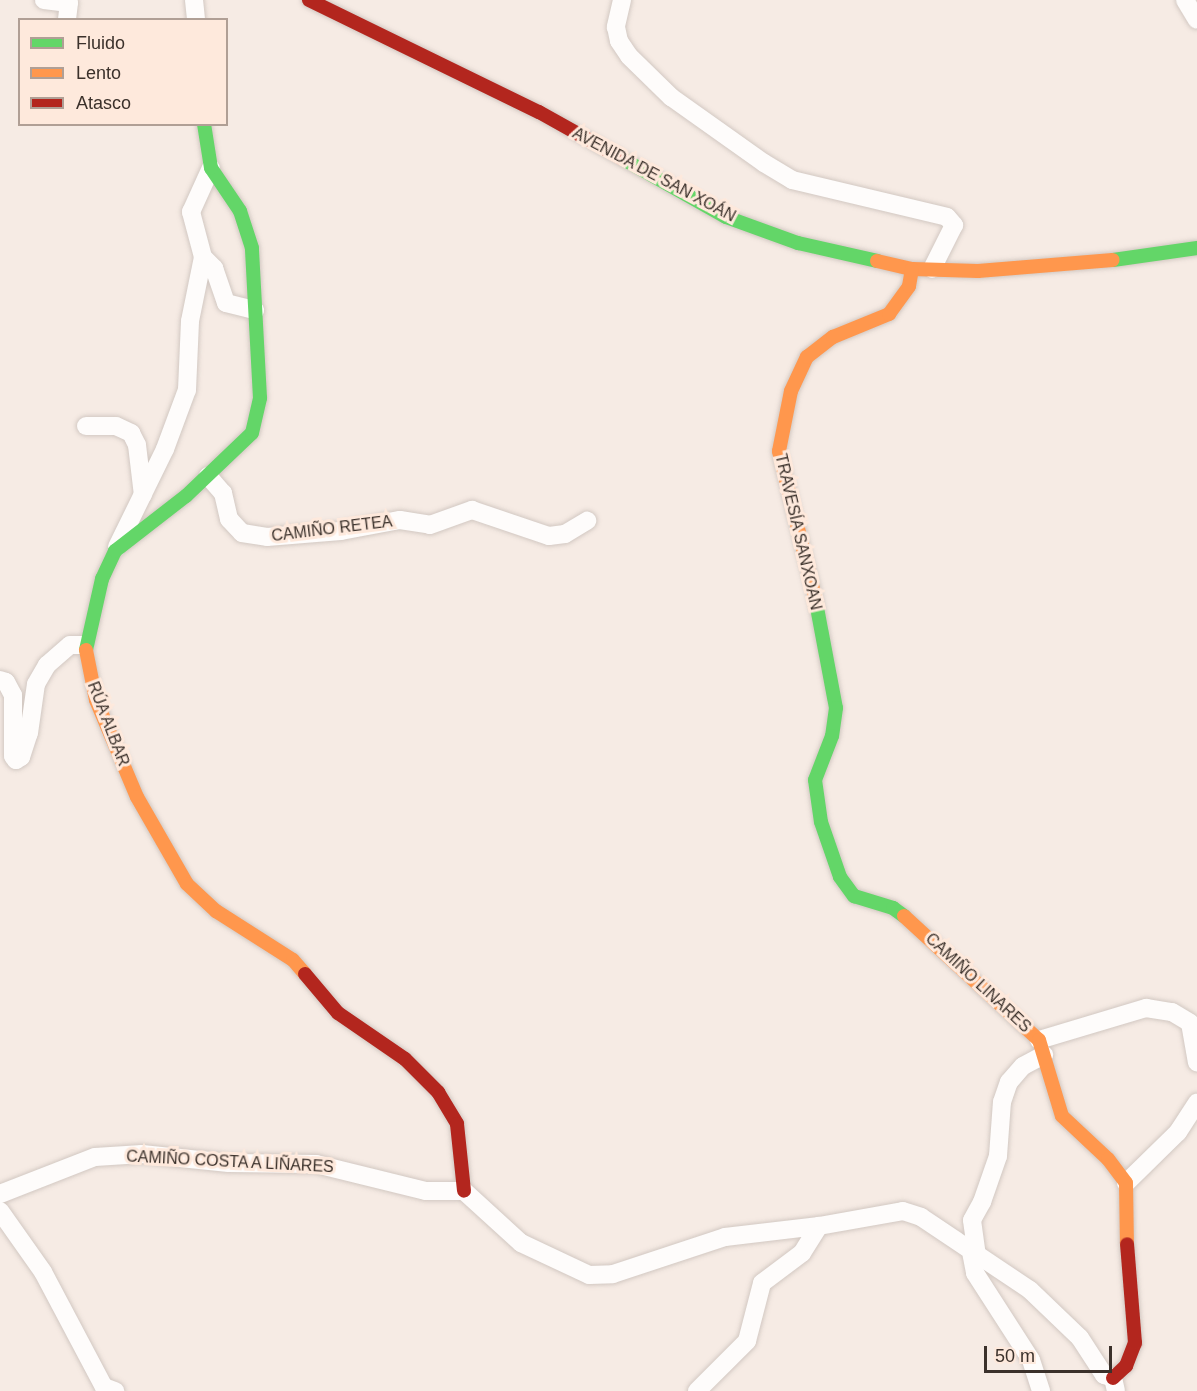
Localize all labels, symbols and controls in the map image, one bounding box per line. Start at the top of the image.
legend [18,18,228,126]
text: Fluido [76,33,125,53]
text: Lento [76,63,121,83]
text: Atasco [76,93,131,113]
street label: AVENIDA DE SAN XOÁN [569,124,739,226]
street label: TRAVESÍA SANXOAN [771,452,825,612]
street label: CAMIÑO RETEA [270,512,394,546]
street label: RÚA ALBAR [83,678,133,770]
street label: CAMIÑO LINARES [921,929,1035,1037]
street label: CAMIÑO COSTA A LIÑARES [124,1147,336,1177]
scale bar [987,1334,1114,1372]
text: 50 m [995,1346,1035,1366]

